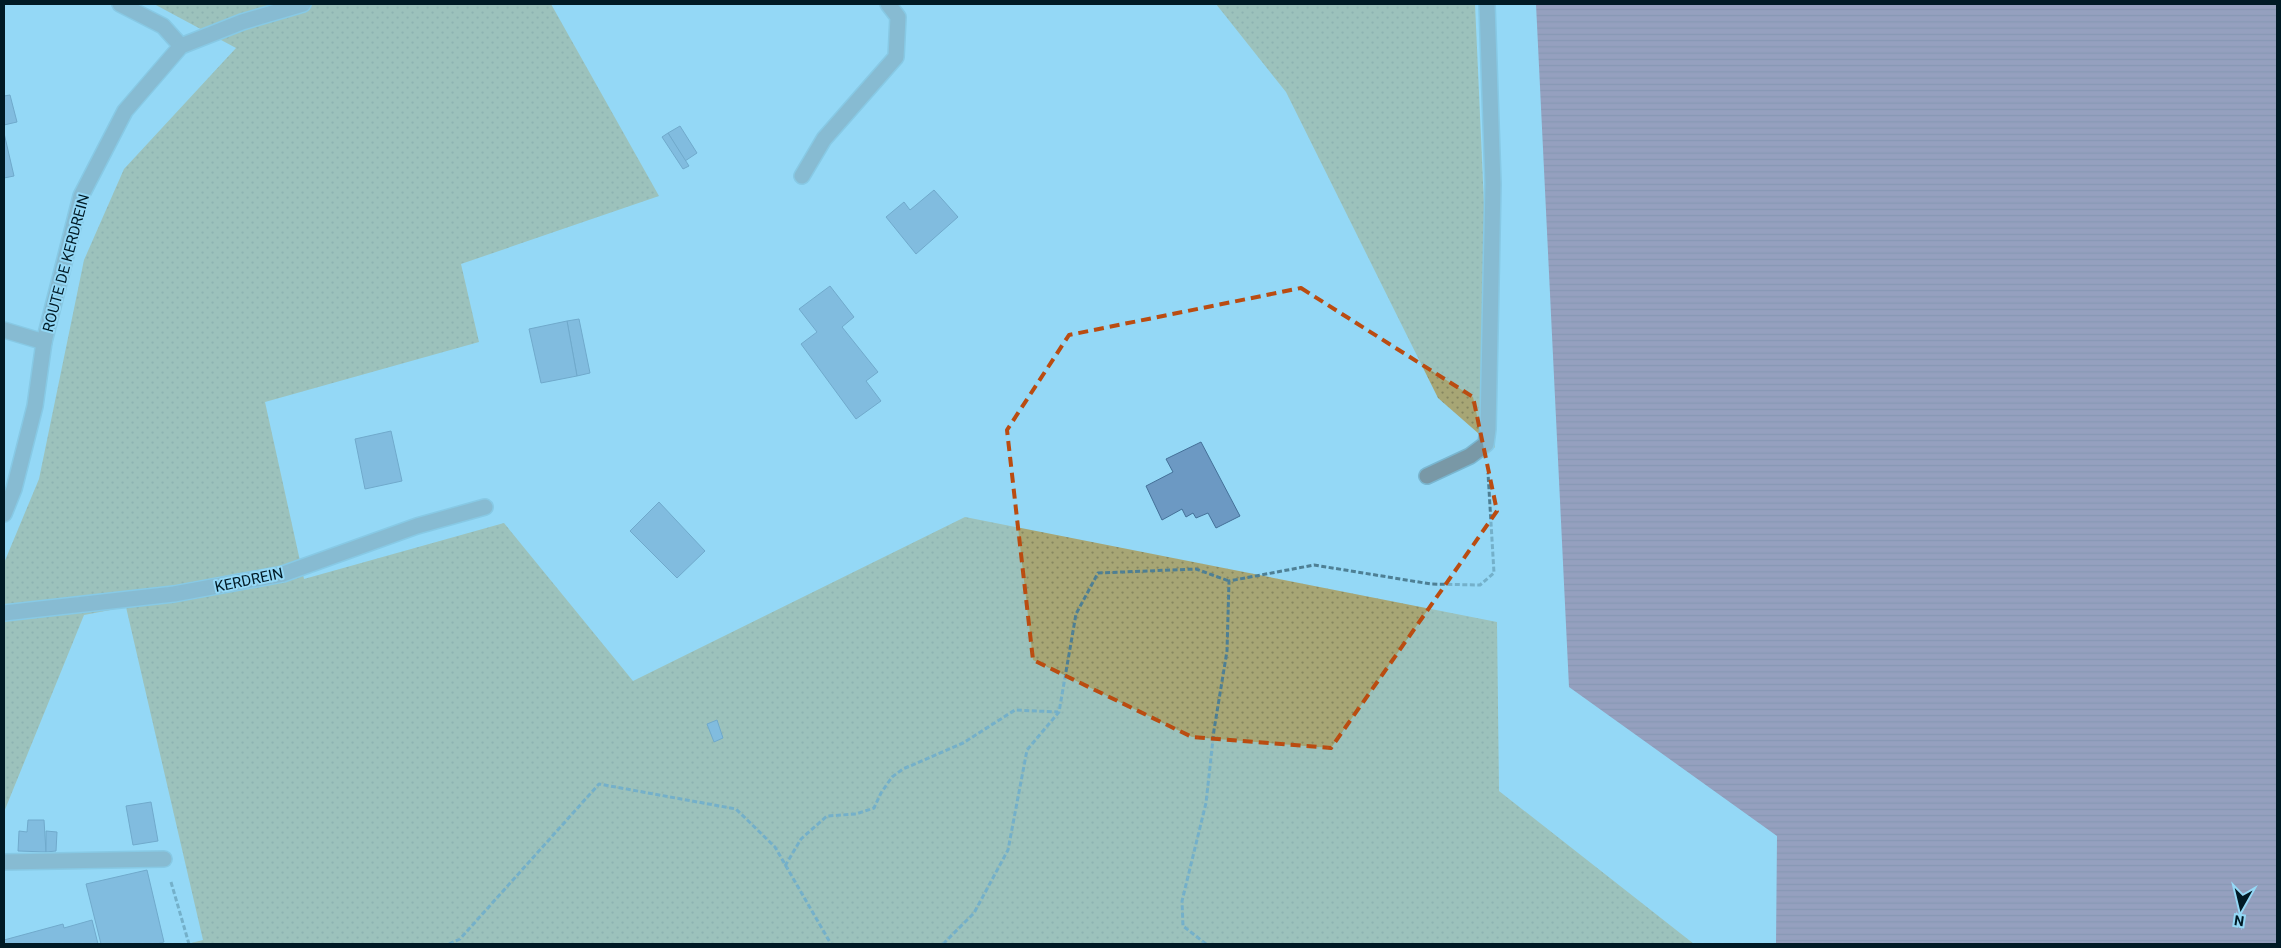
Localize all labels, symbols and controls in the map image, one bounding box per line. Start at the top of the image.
street label: ROUTE DE KERDREIN [39,192,93,334]
street label: KERDREIN [213,564,285,596]
north arrow [2216,883,2266,933]
text: N [2233,912,2245,929]

